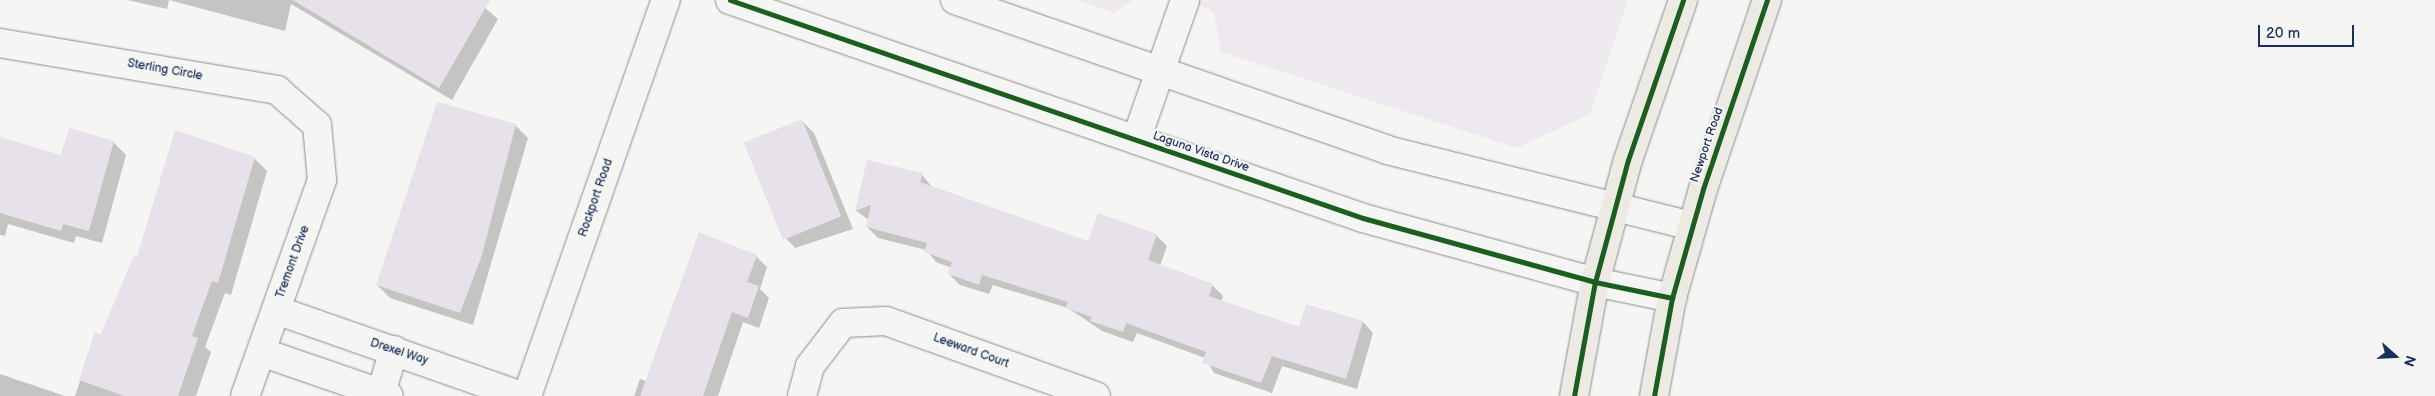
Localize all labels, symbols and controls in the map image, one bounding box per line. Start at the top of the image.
scale bar [2260,15,2356,47]
text: 20 m [2266,24,2300,43]
street label: Sterling Circle [126,56,204,84]
street label: Newport Road [1687,106,1727,184]
street label: Laguna Vista Drive [1151,129,1251,175]
street label: Rockport Road [576,157,616,239]
street label: Tremont Drive [273,224,313,300]
street label: Leeward Court [931,331,1011,371]
north arrow [2370,331,2420,381]
street label: Drexel Way [368,336,430,368]
text: N [2400,353,2419,369]

